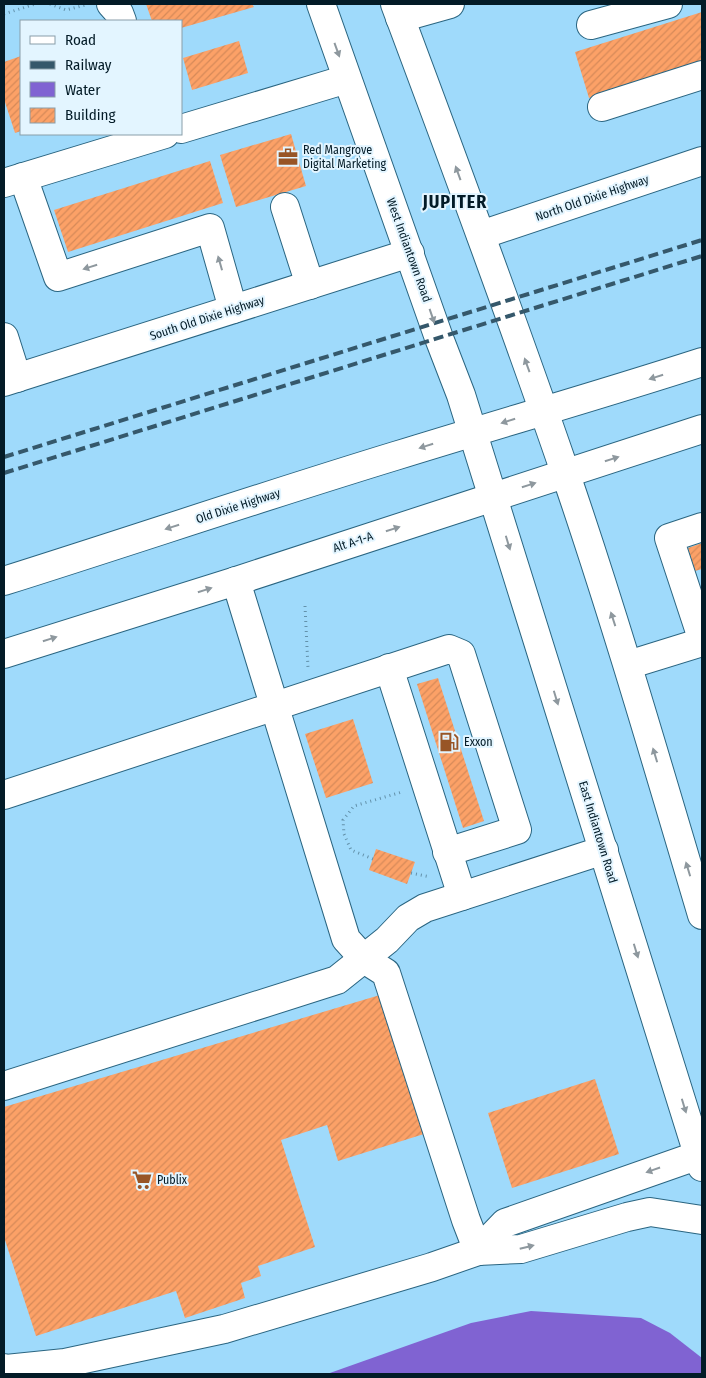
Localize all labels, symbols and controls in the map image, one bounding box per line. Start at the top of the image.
legend [20,20,182,135]
text: Road [65,31,96,49]
one-way arrow [334,42,341,57]
text: Railway [65,56,112,74]
text: Water [65,81,101,99]
text: Building [65,106,116,124]
place label: Red Mangrove Digital Marketing [303,143,387,171]
office icon: Red Mangrove Digital Marketing [277,146,299,168]
one-way arrow [454,165,462,180]
street label: North Old Dixie Highway [534,172,651,224]
district label: JUPITER [422,191,487,213]
street label: West Indiantown Road [384,196,434,304]
one-way arrow [215,255,223,270]
one-way arrow [82,263,97,271]
street label: South Old Dixie Highway [148,293,267,343]
one-way arrow [429,308,436,323]
one-way arrow [522,358,530,372]
one-way arrow [648,374,663,382]
one-way arrow [501,418,516,426]
one-way arrow [419,443,434,451]
one-way arrow [605,454,620,462]
one-way arrow [522,481,537,488]
street label: Old Dixie Highway [194,486,283,526]
one-way arrow [164,524,179,532]
one-way arrow [386,525,401,533]
street label: Alt A-1-A [331,529,375,555]
one-way arrow [504,536,512,551]
one-way arrow [198,586,213,594]
one-way arrow [609,611,617,626]
one-way arrow [43,635,58,643]
one-way arrow [553,691,561,706]
fuel station icon: Exxon [438,731,460,753]
place label: Exxon [464,735,493,749]
one-way arrow [650,748,658,763]
street label: East Indiantown Road [576,779,620,885]
one-way arrow [684,861,692,876]
one-way arrow [632,944,640,959]
one-way arrow [680,1099,688,1114]
one-way arrow [645,1167,660,1175]
supermarket icon: Publix [131,1169,153,1191]
place label: Publix [157,1173,188,1187]
one-way arrow [519,1243,534,1251]

